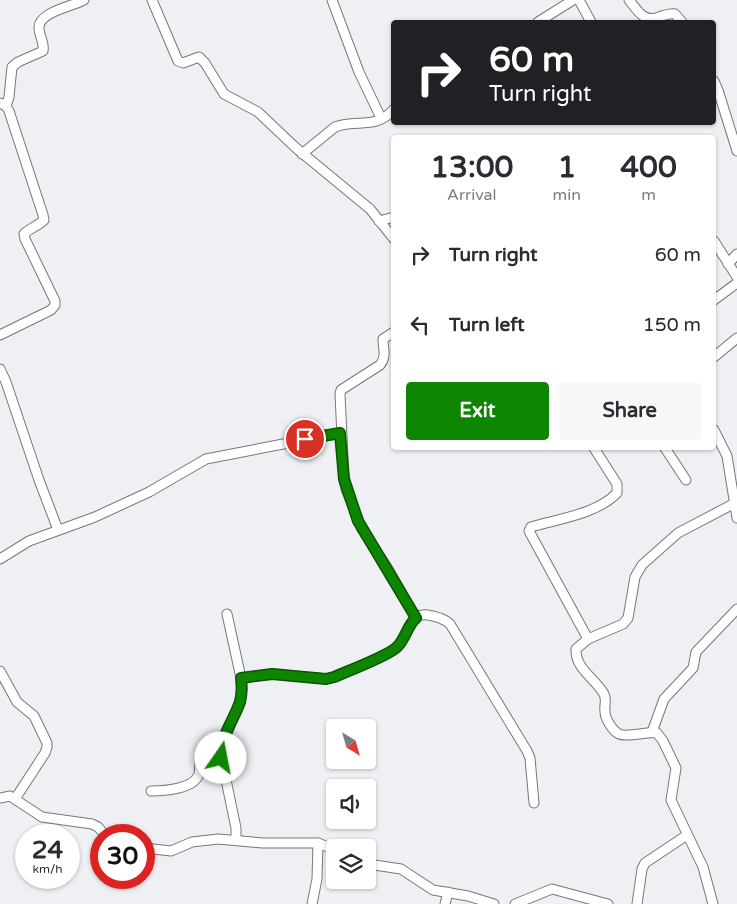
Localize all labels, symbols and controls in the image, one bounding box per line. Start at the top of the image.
text: 60 m [489,39,574,81]
icon: right [406,40,471,105]
text: Turn right [489,81,591,107]
text: 13:00 [430,149,513,186]
text: 1 [557,149,576,186]
text: 400 [620,149,677,186]
text: Arrival [447,185,497,205]
text: min [553,185,581,205]
text: m [641,185,656,205]
icon: right [406,241,434,269]
text: Turn right [449,244,537,266]
text: 60 m [655,244,701,266]
icon: left [406,311,434,339]
text: Turn left [449,314,525,336]
text: 150 m [643,314,701,336]
button: Exit [406,382,549,440]
button: Share [559,382,701,440]
pin [284,418,326,460]
icon: arrive [291,425,319,453]
north arrow [326,719,376,769]
map controls [326,719,376,889]
position arrow [194,731,246,783]
button: sound [326,779,376,829]
speed limit sign: 30 [90,824,155,889]
text: 24 [32,835,63,865]
button: layers [326,839,376,889]
text: km/h [32,862,63,876]

